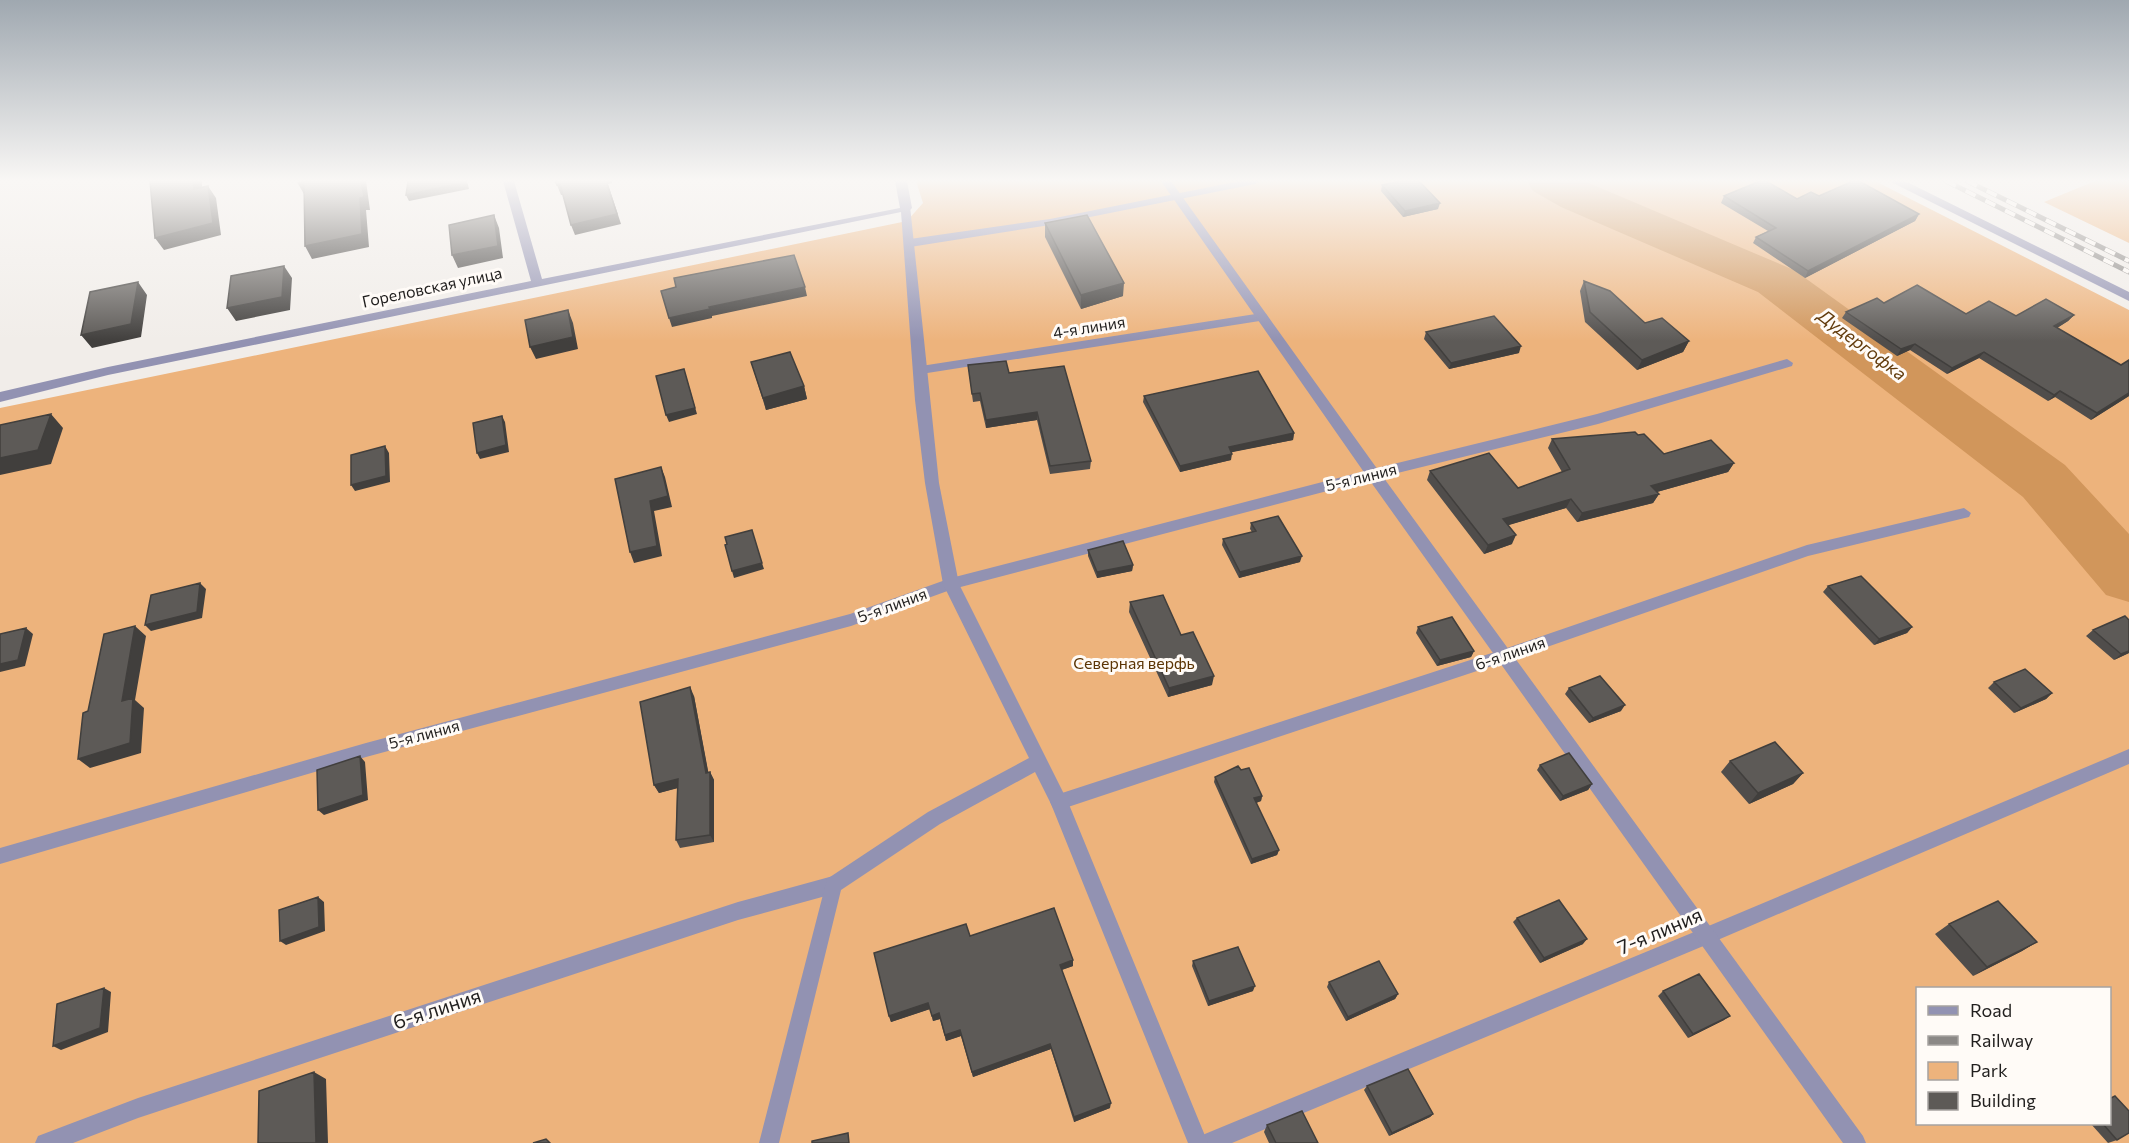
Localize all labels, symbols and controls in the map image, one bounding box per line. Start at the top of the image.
street label: Гореловская улица [360,262,504,311]
water label: Дудергофка [1812,303,1911,385]
street label: 4-я линия [1051,311,1126,342]
street label: 5-я линия [1323,459,1398,495]
street label: 5-я линия [854,583,929,626]
street label: 6-я линия [1472,632,1547,673]
park label: Северная верфь [1073,653,1195,672]
street label: 5-я линия [386,715,461,752]
street label: 7-я линия [1614,901,1706,959]
street label: 6-я линия [390,983,484,1034]
legend [1916,987,2111,1125]
text: Road [1970,999,2012,1021]
text: Railway [1970,1029,2033,1051]
text: Park [1970,1059,2008,1081]
text: Building [1970,1089,2036,1111]

